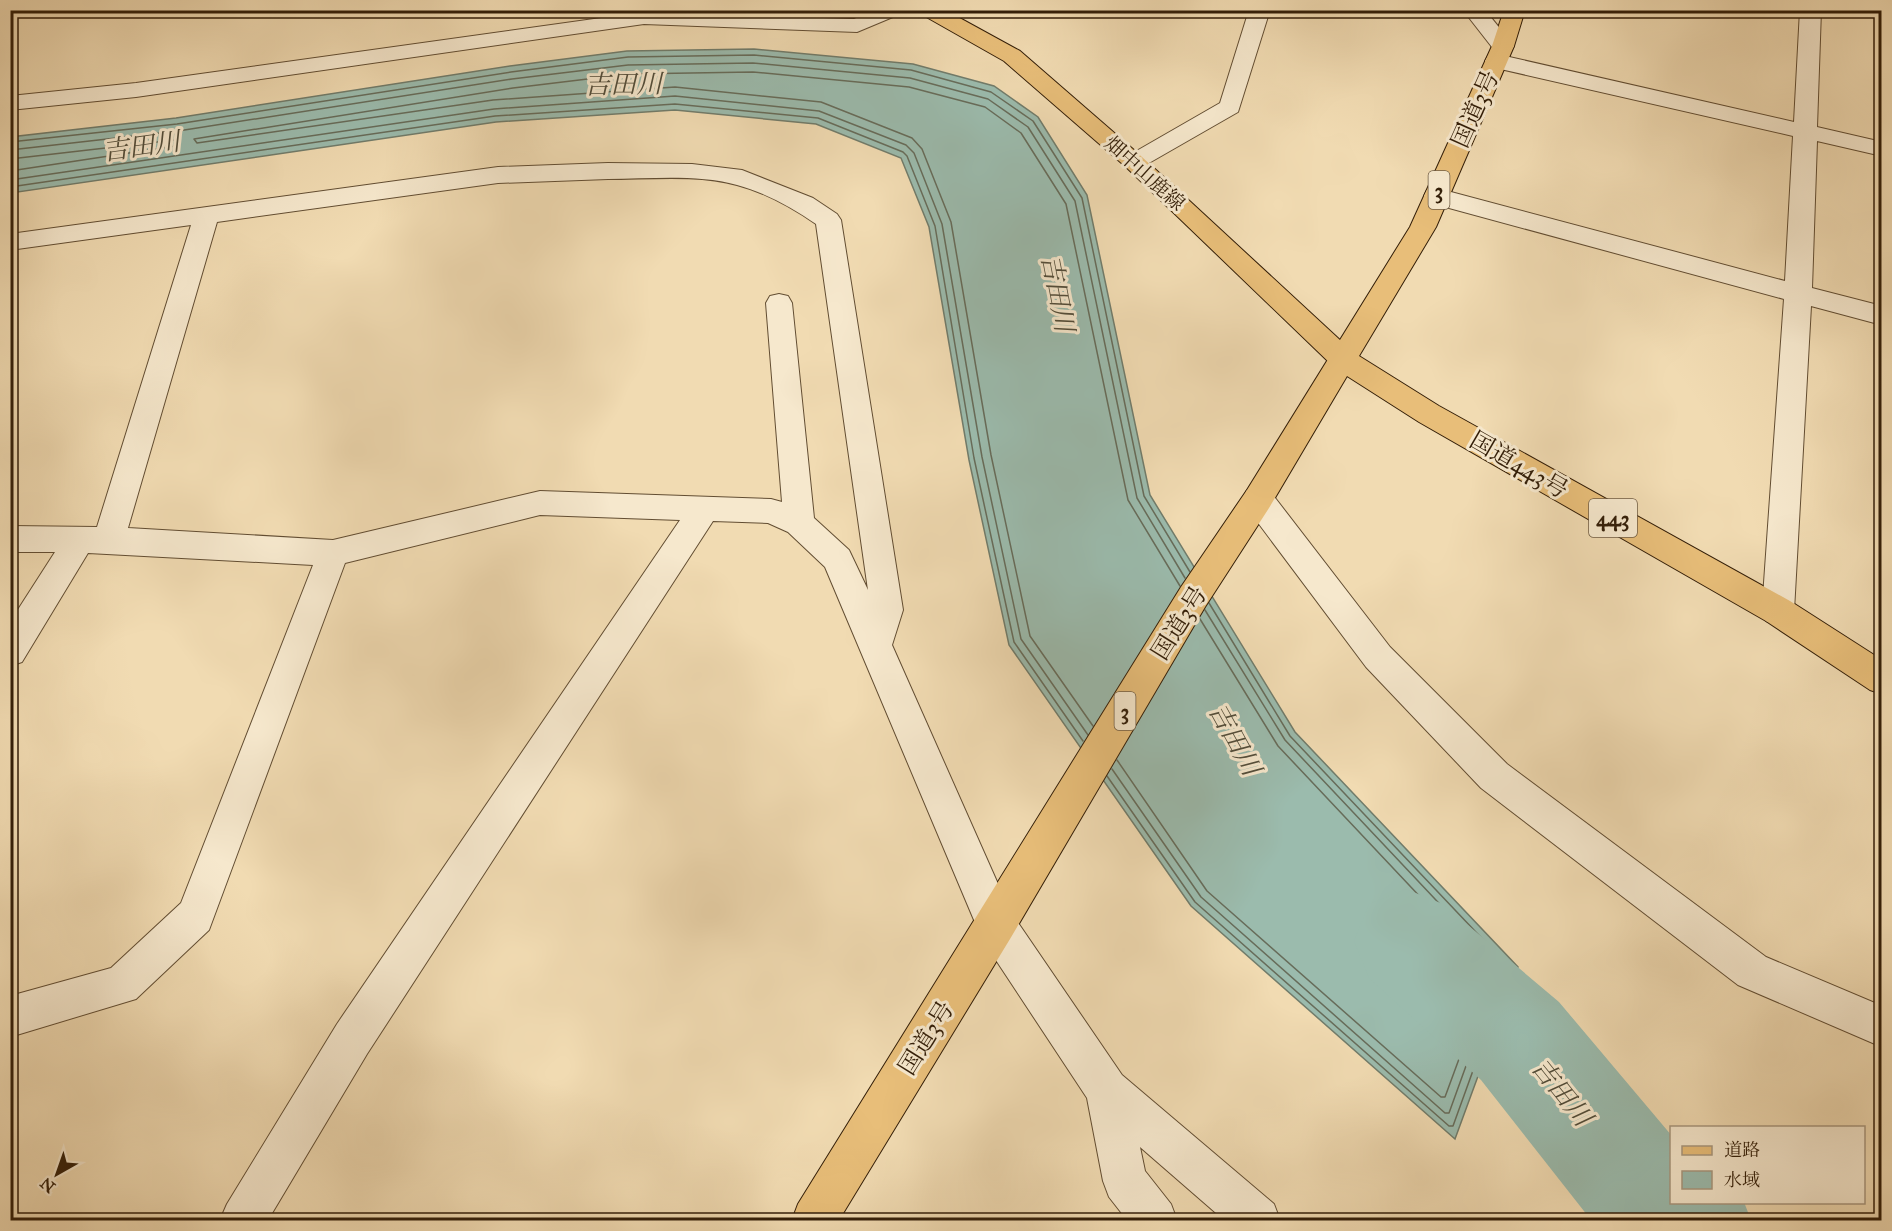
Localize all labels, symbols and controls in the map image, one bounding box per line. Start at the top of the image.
street label: 国道3号 [1445,66,1505,152]
water label: 吉田川 [584,67,665,101]
water label: 吉田川 [100,124,185,167]
street label: 畑中山鹿線 [1100,131,1190,215]
road number: 3 [1428,171,1450,209]
water label: 吉田川 [1035,252,1082,337]
street label: 国道443号 [1465,425,1573,505]
road number: 443 [1589,499,1637,537]
street label: 国道3号 [1145,580,1213,666]
road number: 3 [1114,692,1136,730]
water label: 吉田川 [1202,697,1269,783]
street label: 国道3号 [892,995,960,1081]
water label: 吉田川 [1525,1052,1601,1135]
legend [1670,1126,1865,1204]
text: 道路 [1724,1139,1760,1161]
north arrow [27,1144,87,1204]
text: 水域 [1724,1169,1760,1191]
text: N [36,1173,59,1197]

